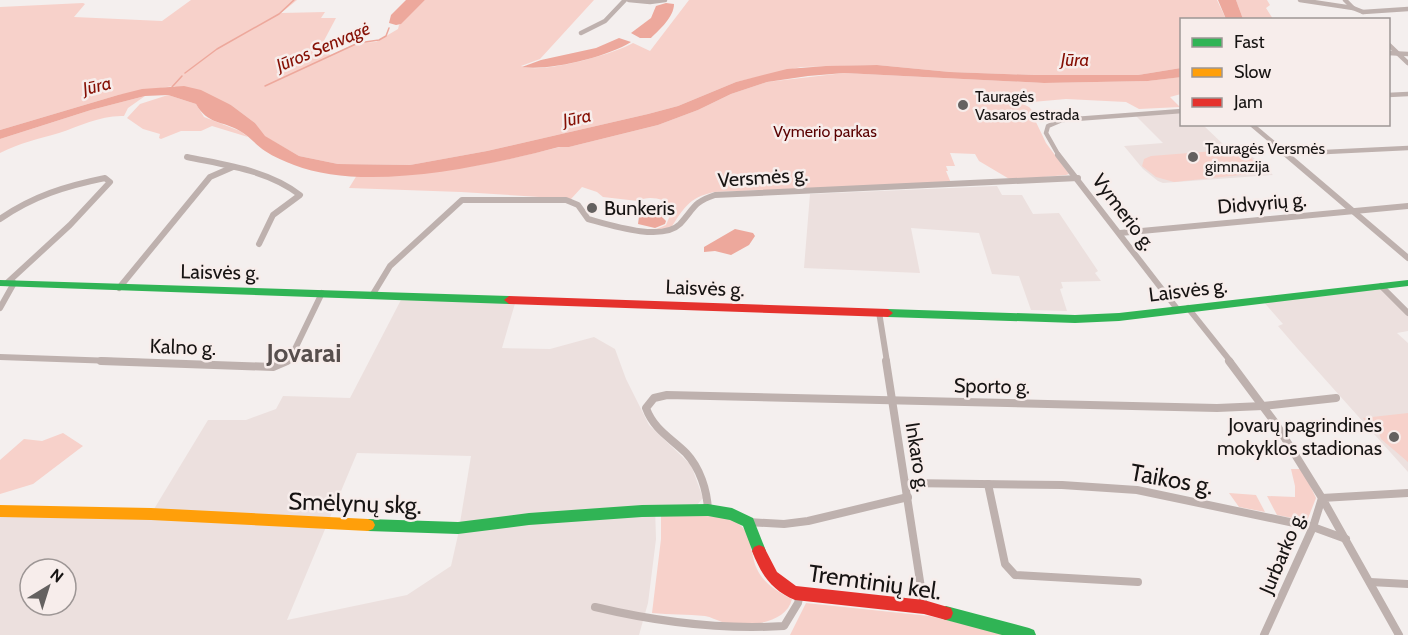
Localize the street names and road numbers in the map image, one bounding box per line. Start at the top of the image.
street label: Versmės g. [717,162,809,192]
street label: Vymerio g. [1087,169,1161,255]
street label: Didvyrių g. [1216,187,1308,219]
street label: Laisvės g. [180,259,260,285]
street label: Laisvės g. [1147,273,1229,307]
street label: Laisvės g. [665,275,745,301]
street label: Kalno g. [149,334,217,360]
street label: Sporto g. [954,373,1030,399]
street label: Inkaro g. [901,420,935,494]
street label: Taikos g. [1128,457,1216,501]
street label: Smėlynų skg. [288,486,422,520]
street label: Jurbarko g. [1254,508,1310,599]
street label: Tremtinių kel. [807,558,943,606]

